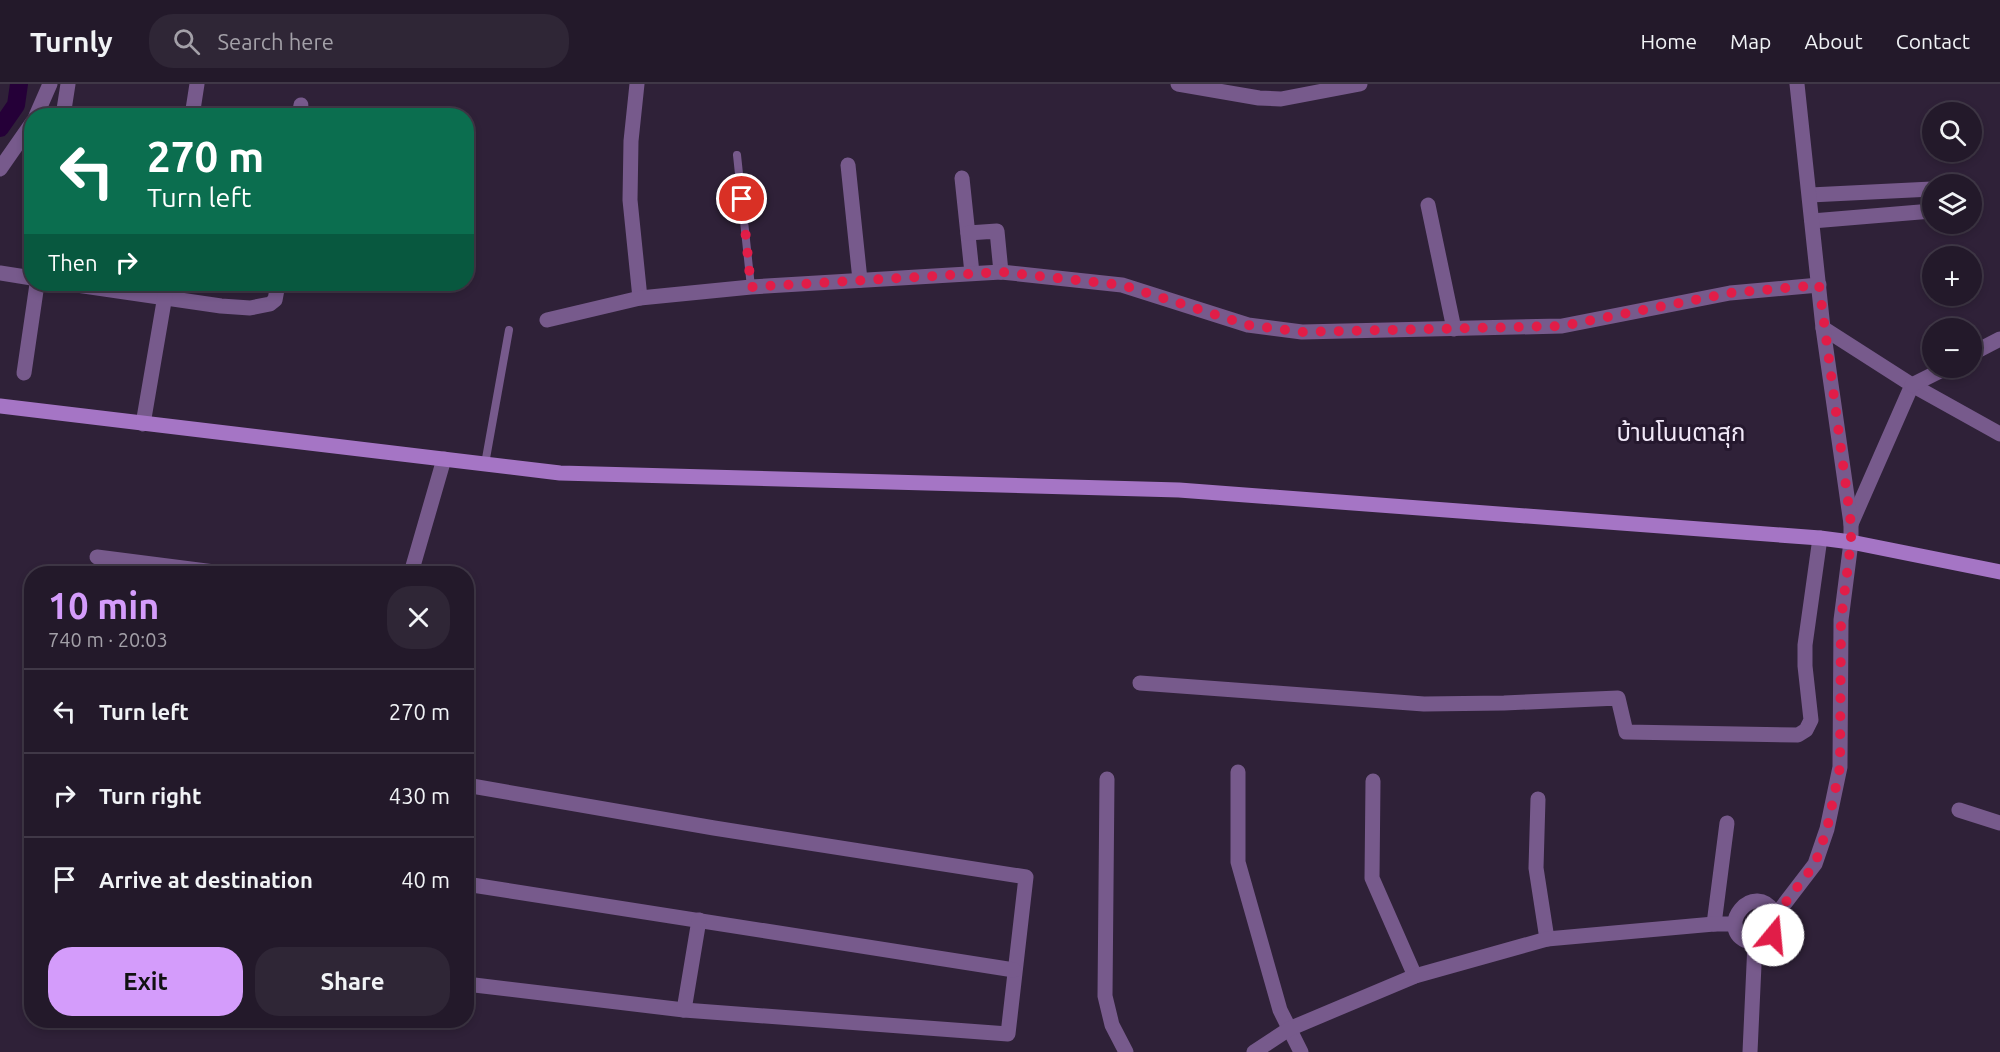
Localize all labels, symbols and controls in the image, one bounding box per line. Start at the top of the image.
search box [149,14,569,68]
icon: search [170,25,203,58]
text: Turnly [30,26,113,57]
text: Search here [218,29,334,54]
text: Home [1640,29,1697,53]
text: Map [1730,29,1771,53]
text: About [1804,29,1863,53]
text: Contact [1896,29,1970,53]
map controls [1922,102,1982,378]
button: search [1922,102,1982,162]
icon: left [48,132,126,210]
text: 270 m [147,133,264,180]
pin [716,173,767,224]
button: layers [1922,174,1982,234]
text: Turn left [147,182,251,212]
icon: arrive [725,182,758,215]
icon: right [110,246,143,279]
button: + [1922,246,1982,306]
text: Then [48,250,98,275]
button: − [1922,318,1982,378]
district label: บ้านโนนตาสุก [1617,419,1745,448]
text: 10 min [48,585,159,626]
button: close [387,586,450,649]
text: 740 m · 20:03 [48,628,168,651]
icon: left [48,695,81,728]
text: Turn left [99,699,189,724]
text: 270 m [389,699,450,724]
icon: right [48,779,81,812]
text: Turn right [99,783,201,808]
text: 430 m [389,783,450,808]
icon: arrive [48,863,81,896]
text: Arrive at destination [99,867,313,892]
text: 40 m [401,867,450,892]
position arrow [1741,903,1805,967]
button: Exit [48,947,243,1016]
button: Share [255,947,450,1016]

